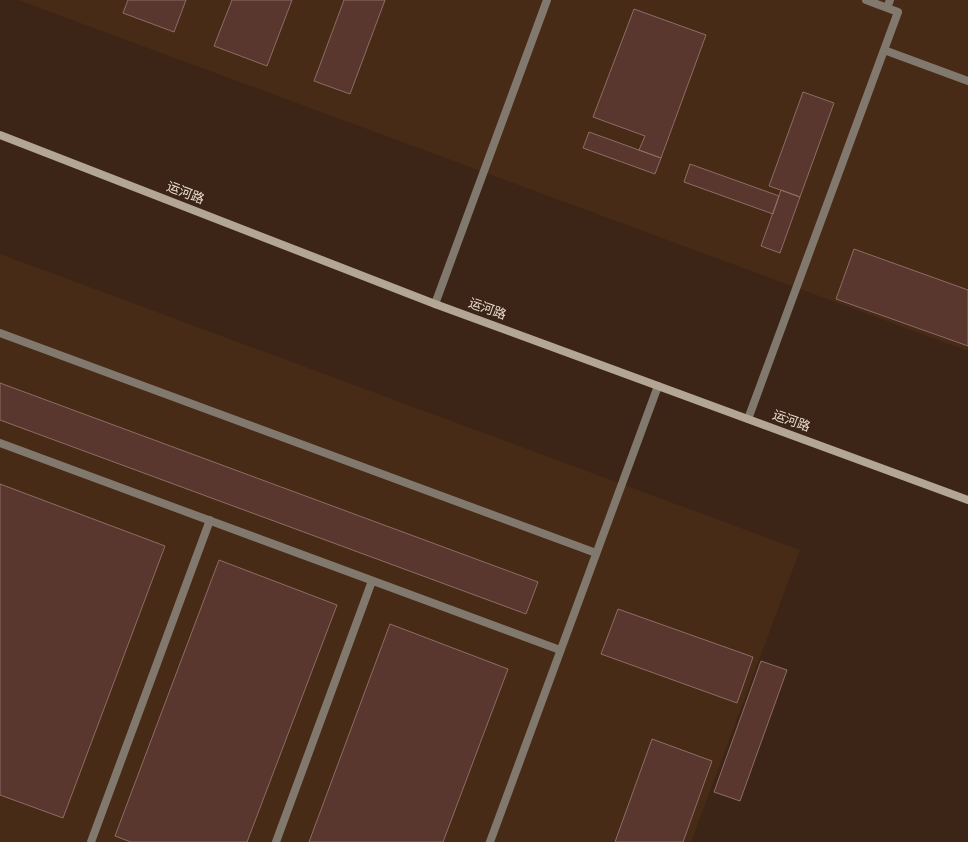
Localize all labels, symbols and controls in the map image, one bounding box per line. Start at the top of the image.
street label: 运河路 [164,180,206,208]
street label: 运河路 [466,296,508,324]
street label: 运河路 [770,408,812,436]

